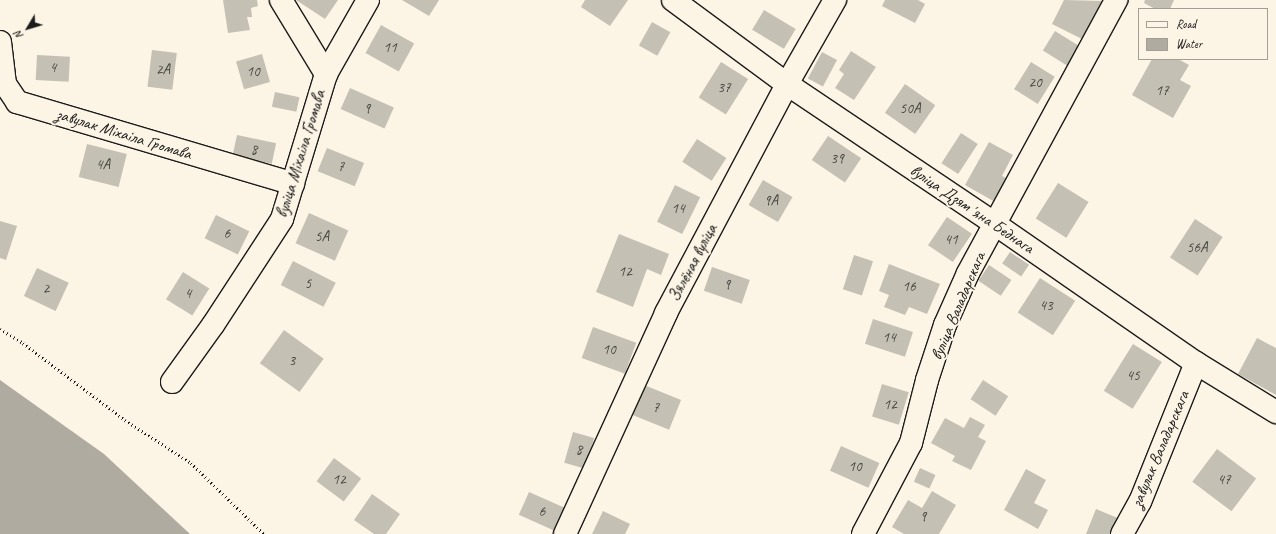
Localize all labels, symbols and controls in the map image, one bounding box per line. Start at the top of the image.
north arrow [8,8,48,48]
legend [1138,8,1268,60]
text: Road [1176,16,1196,32]
text: N [11,28,26,42]
text: Water [1176,36,1202,52]
house number: 11 [383,39,397,57]
house number: 4 [50,59,56,77]
house number: 2А [156,61,170,79]
house number: 10 [246,63,260,81]
house number: 20 [1028,74,1042,92]
house number: 37 [717,79,731,97]
house number: 17 [1155,82,1169,100]
street label: вуліца Міхаіла Громава [272,87,330,221]
house number: 9 [364,100,370,118]
house number: 50А [899,100,921,118]
street label: завулак Міхаіла Громава [54,104,194,164]
house number: 8 [251,141,257,159]
house number: 39 [830,150,844,168]
house number: 4А [96,156,110,174]
house number: 7 [338,158,344,176]
street label: вуліца Дзямʼяна Беднага [906,160,1038,258]
house number: 9А [764,192,778,210]
house number: 14 [671,200,685,218]
street label: Зялёная вуліца [664,221,722,305]
house number: 6 [224,225,230,243]
house number: 5А [315,228,329,246]
house number: 41 [944,231,958,249]
house number: 56А [1186,239,1208,257]
street label: вуліца Валадарскага [926,248,990,364]
house number: 12 [618,263,632,281]
house number: 5 [305,275,311,293]
house number: 9 [724,276,730,294]
house number: 16 [902,278,916,296]
house number: 2 [43,280,49,298]
house number: 4 [185,285,191,303]
house number: 43 [1039,297,1053,315]
house number: 14 [882,329,896,347]
house number: 10 [602,341,616,359]
house number: 3 [289,352,295,370]
house number: 45 [1126,367,1140,385]
street label: завулак Валадарскага [1126,388,1194,510]
house number: 12 [883,396,897,414]
house number: 7 [653,399,659,417]
house number: 8 [576,441,582,459]
house number: 10 [848,458,862,476]
house number: 12 [332,471,346,489]
house number: 47 [1217,471,1231,489]
house number: 6 [539,503,545,521]
house number: 9 [920,508,926,526]

